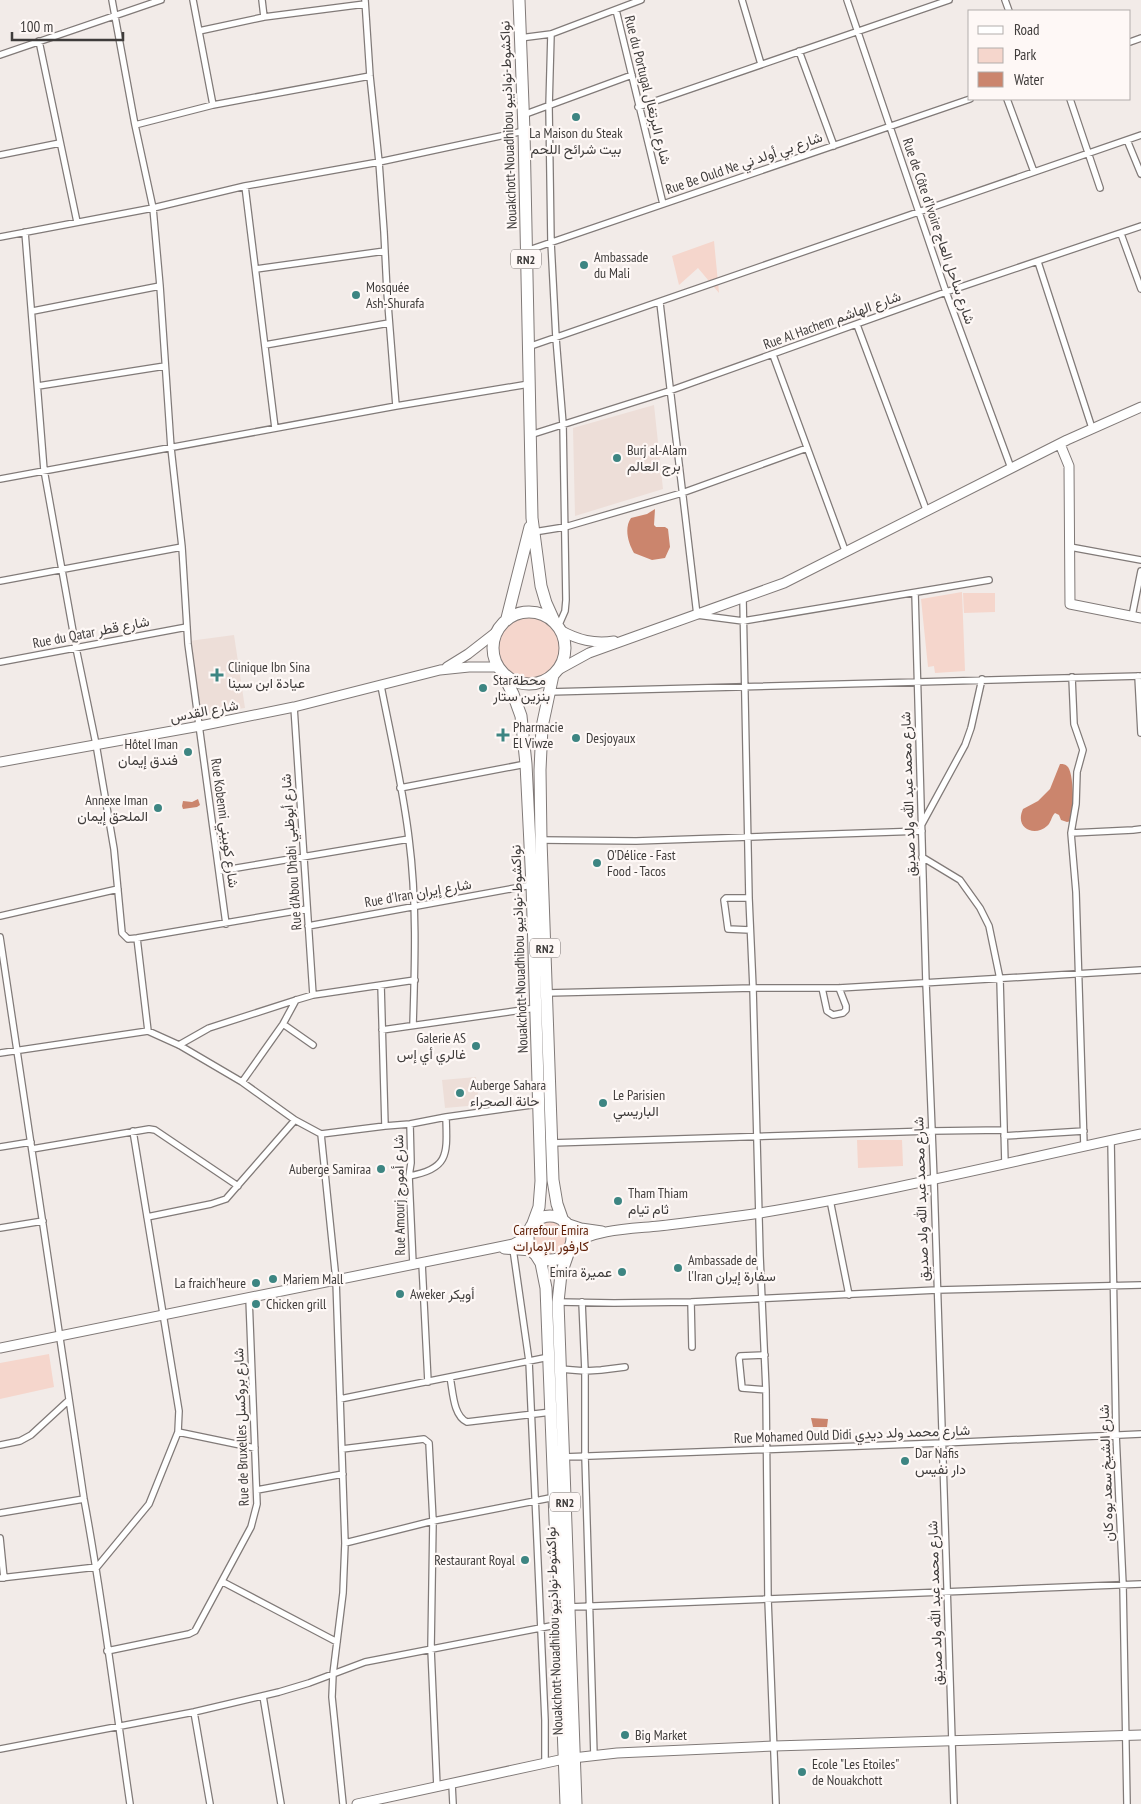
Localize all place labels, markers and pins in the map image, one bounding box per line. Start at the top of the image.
marker: La Maison du Steak بيت شرائح اللحم [570,111,582,123]
place label: La Maison du Steak بيت شرائح اللحم [529,124,623,160]
place label: Ambassade du Mali [594,248,649,282]
marker: Ambassade du Mali [578,259,590,271]
place label: Mosquée Ash-Shurafa [366,278,424,312]
marker: Mosquée Ash-Shurafa [350,289,362,301]
place label: Burj al-Alam برج العالم [627,441,687,477]
marker: Burj al-Alam برج العالم [611,452,623,464]
place label: Clinique Ibn Sina عيادة ابن سينا [228,658,310,692]
marker: Clinique Ibn Sina عيادة ابن سينا [210,668,224,682]
place label: Starمحطة بنزين ستار [492,671,550,705]
marker: Starمحطة بنزين ستار [477,682,489,694]
place label: Pharmacie El Viwze [513,718,564,752]
marker: Pharmacie El Viwze [497,729,509,741]
place label: Desjoyaux [586,729,636,747]
marker: Desjoyaux [570,732,582,744]
place label: Hôtel Iman فندق إيمان [118,735,178,770]
marker: Hôtel Iman فندق إيمان [182,746,194,758]
place label: Annexe Iman الملحق إيمان [77,791,148,826]
marker: Annexe Iman الملحق إيمان [152,802,164,814]
place label: O'Délice - Fast Food - Tacos [607,846,676,880]
marker: O'Délice - Fast Food - Tacos [591,857,603,869]
place label: Galerie AS غالري أي إس [397,1029,466,1066]
marker: Galerie AS غالري أي إس [470,1040,482,1052]
place label: Auberge Sahara حانة الصحراء [470,1076,546,1110]
place label: Le Parisien الباريسي [613,1086,665,1123]
marker: Auberge Sahara حانة الصحراء [454,1087,466,1099]
marker: Le Parisien الباريسي [597,1097,609,1109]
place label: Auberge Samiraa [289,1160,371,1178]
marker: Auberge Samiraa [375,1163,387,1175]
place label: Tham Thiam ثام تيام [628,1184,688,1218]
marker: Tham Thiam ثام تيام [612,1195,624,1207]
place label: Ambassade de l'Iran سفارة إيران [688,1251,776,1286]
marker: Ambassade de l'Iran سفارة إيران [672,1262,684,1274]
place label: Emira عميرة [550,1263,612,1281]
marker: Emira عميرة [616,1266,628,1278]
place label: Mariem Mall [283,1270,344,1288]
marker: Mariem Mall [267,1273,279,1285]
place label: La fraich'heure [174,1274,246,1292]
marker: La fraich'heure [250,1277,262,1289]
place label: Aweker أويكر [410,1285,475,1303]
marker: Aweker أويكر [394,1288,406,1300]
place label: Chicken grill [266,1295,327,1313]
marker: Chicken grill [250,1298,262,1310]
place label: Dar Nafis دار نفيس [915,1444,966,1478]
marker: Dar Nafis دار نفيس [899,1455,911,1467]
place label: Restaurant Royal [434,1551,516,1569]
marker: Restaurant Royal [519,1554,531,1566]
place label: Big Market [635,1726,687,1744]
marker: Big Market [619,1729,631,1741]
place label: Ecole "Les Etoiles" de Nouakchott [812,1755,899,1789]
marker: Ecole "Les Etoiles" de Nouakchott [796,1766,808,1778]

